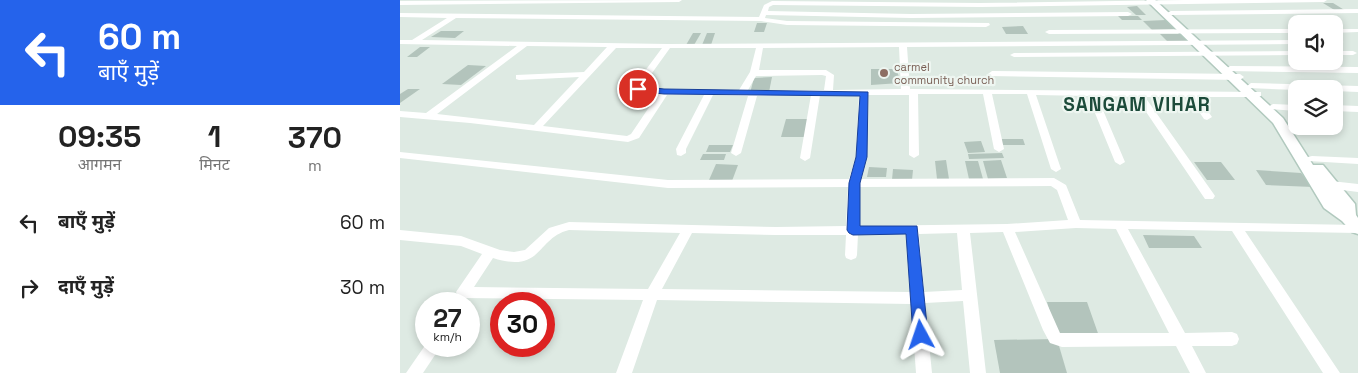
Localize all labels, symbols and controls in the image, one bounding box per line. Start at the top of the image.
text: 60 m [98,15,181,59]
map controls [1288,15,1343,135]
button: sound [1288,15,1343,70]
icon: left [15,20,80,85]
text: बाएँ मुड़ें [98,58,159,86]
place label: carmel community church [894,60,994,87]
marker: carmel community church [878,67,890,79]
pin [617,68,659,110]
icon: arrive [624,75,652,103]
button: layers [1288,80,1343,135]
district label: SANGAM VIHAR [1063,92,1211,117]
text: 09:35 [58,117,141,156]
text: 1 [208,117,221,156]
text: 370 [288,118,342,157]
text: आगमन [78,154,121,175]
text: मिनट [199,154,230,175]
text: m [308,155,322,176]
icon: left [15,209,43,237]
text: बाएँ मुड़ें [58,209,115,234]
text: 60 m [340,210,385,235]
icon: right [15,274,43,302]
text: दाएँ मुड़ें [58,274,114,299]
text: 30 m [340,275,385,300]
speed limit sign: 30 [490,292,555,357]
text: 27 [433,302,462,334]
position arrow [894,308,946,360]
text: km/h [433,329,462,345]

